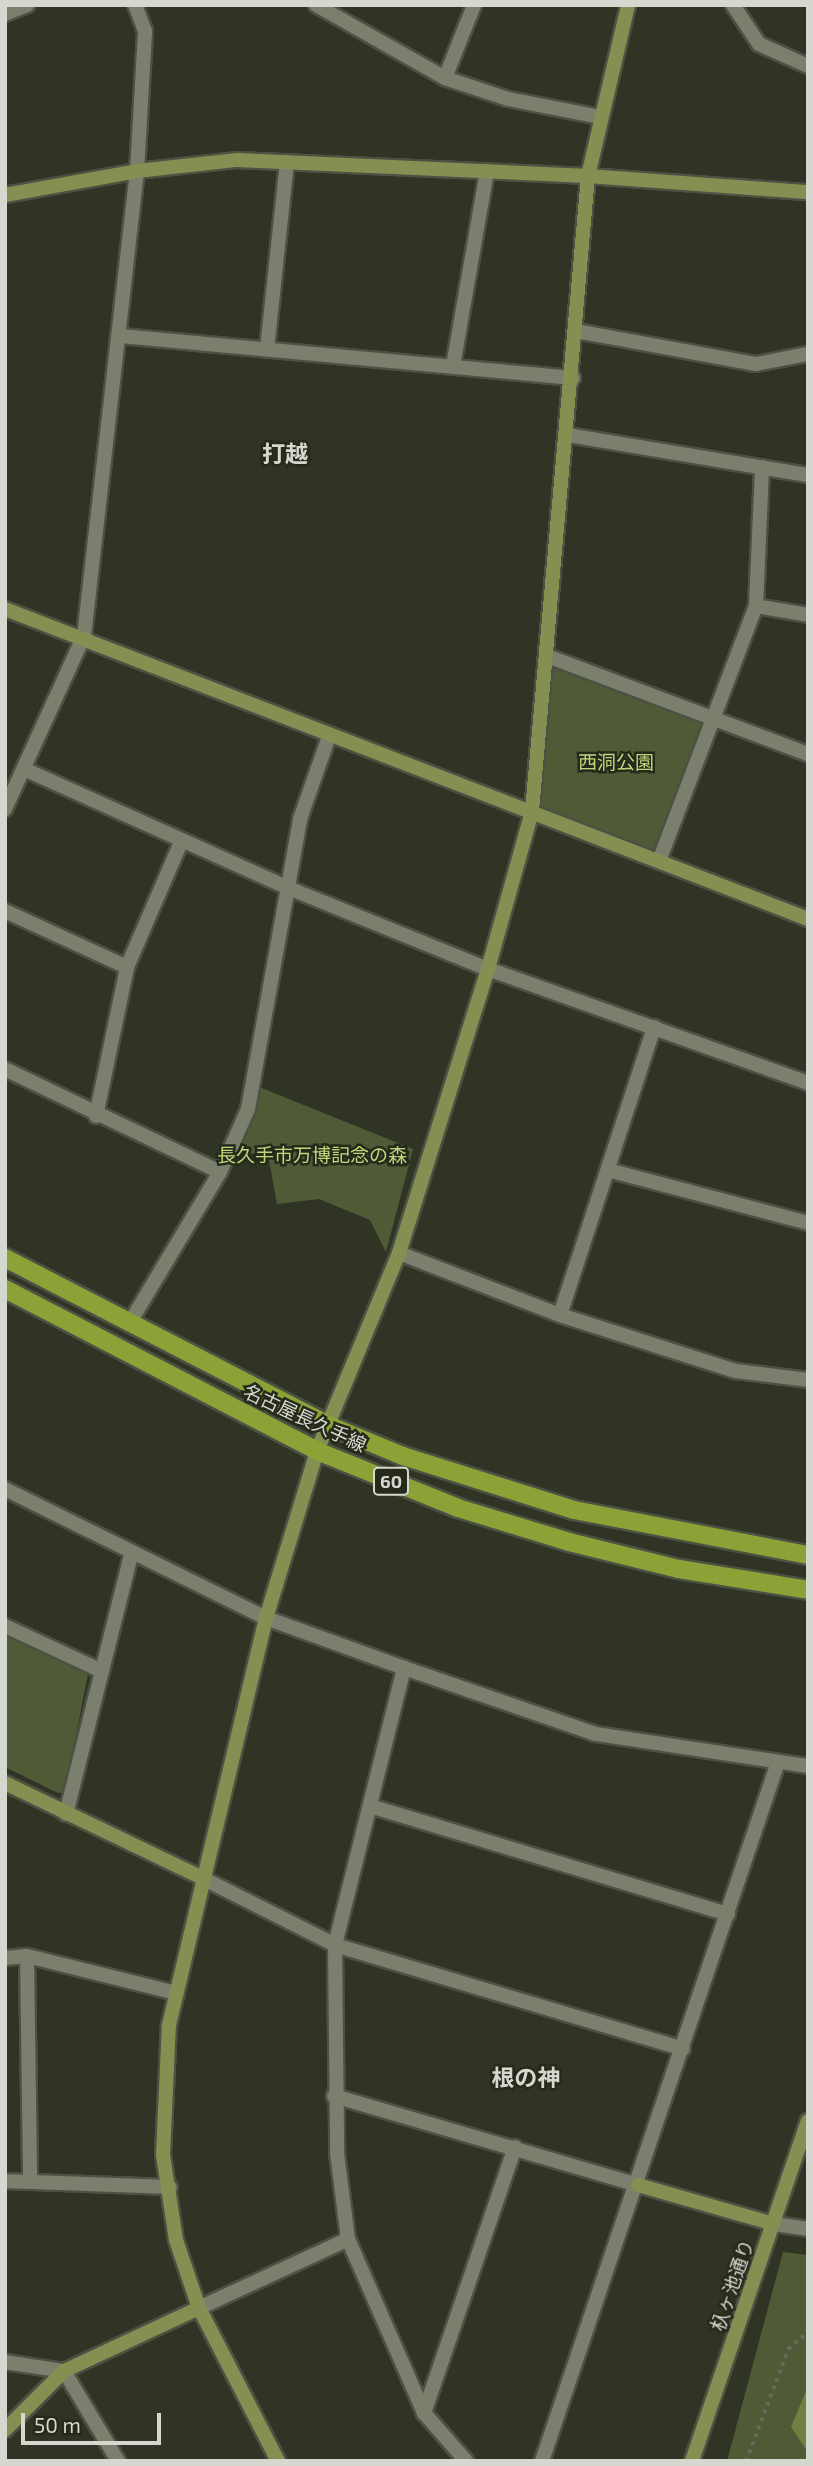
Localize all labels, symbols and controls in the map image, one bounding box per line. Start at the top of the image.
district label: 打越 [262,439,308,467]
park label: 西洞公園 [578,751,654,773]
park label: 長久手市万博記念の森 [217,1144,407,1166]
street label: 名古屋長久手線 [240,1380,370,1456]
road number: 60 [372,1466,410,1496]
district label: 根の神 [492,2063,560,2091]
street label: 杁ヶ池通り [706,2236,758,2334]
scale bar [24,2400,164,2444]
text: 50 m [34,2412,81,2437]

